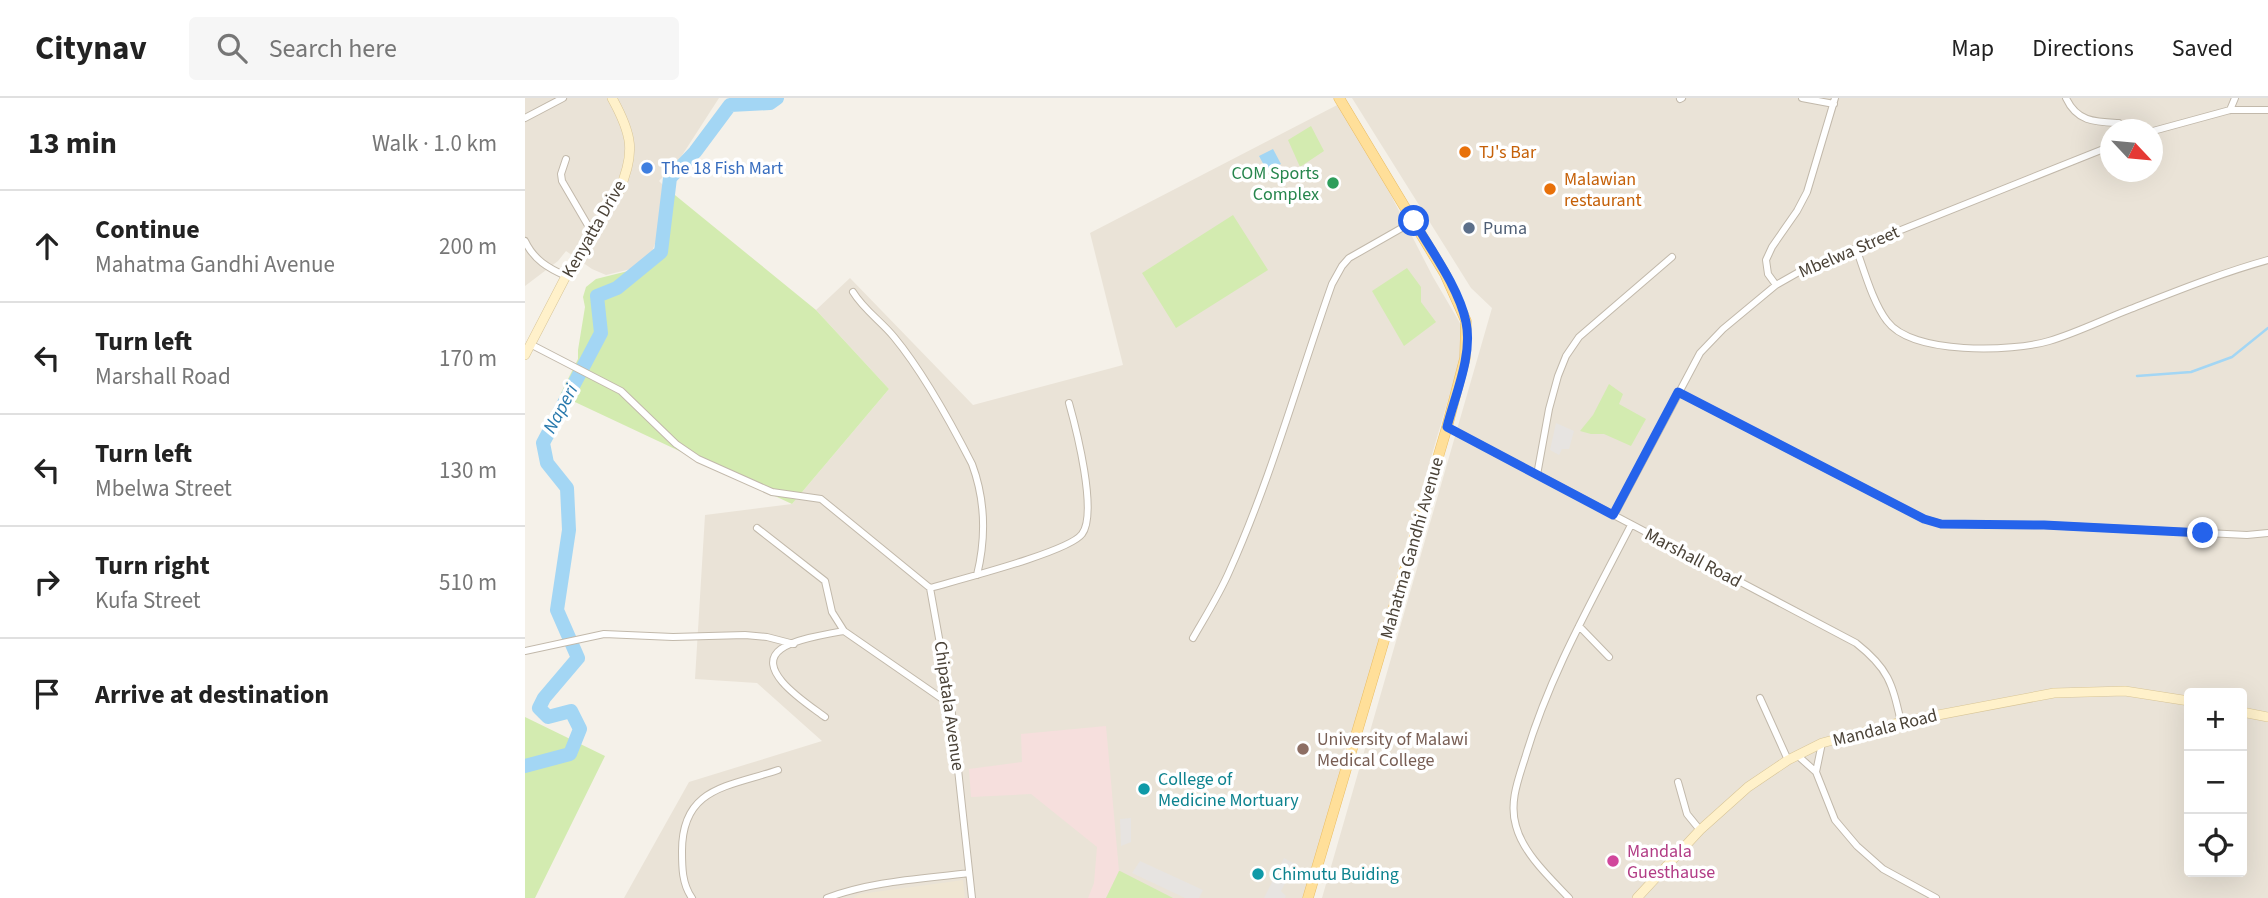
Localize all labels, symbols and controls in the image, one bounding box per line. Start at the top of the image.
search box [189,17,679,80]
text: Citynav [35,25,147,72]
icon: search [213,29,251,67]
text: Search here [269,30,397,67]
text: Map [1951,31,1994,66]
text: Directions [2032,31,2134,66]
text: Saved [2172,31,2233,66]
north arrow [2100,119,2163,182]
text: 13 min [28,122,117,165]
text: Walk · 1.0 km [372,127,497,160]
place label: TJ's Bar [1479,140,1537,165]
marker: TJ's Bar [1457,144,1473,160]
place label: The 18 Fish Mart [661,156,783,181]
marker: The 18 Fish Mart [639,160,655,176]
place label: COM Sports Complex [1232,161,1319,207]
place label: Malawian restaurant [1564,167,1642,213]
street label: Kenyatta Drive [556,175,632,282]
marker: COM Sports Complex [1325,175,1341,191]
marker: Malawian restaurant [1542,181,1558,197]
route start [1398,205,1429,236]
text: Continue [95,211,200,248]
place label: Puma [1483,216,1527,241]
marker: Puma [1461,220,1477,236]
street label: Mbelwa Street [1795,220,1903,284]
icon: ahead [28,227,66,265]
text: 200 m [439,230,497,263]
text: Mahatma Gandhi Avenue [95,248,335,281]
text: Turn left [95,323,192,360]
icon: left [28,339,66,377]
text: 170 m [439,342,497,375]
text: Marshall Road [95,360,231,393]
water label: Naperi [537,379,585,438]
text: Turn left [95,435,192,472]
icon: left [28,451,66,489]
text: 130 m [439,454,497,487]
street label: Mahatma Gandhi Avenue [1374,454,1450,642]
text: Mbelwa Street [95,472,232,505]
route end [2187,517,2218,548]
street label: Marshall Road [1640,522,1746,594]
text: Turn right [95,547,210,584]
icon: right [28,563,66,601]
text: 510 m [439,566,497,599]
text: Kufa Street [95,584,201,617]
street label: Chipatala Avenue [928,640,970,772]
icon: arrive [28,675,66,713]
text: Arrive at destination [95,676,329,713]
map controls [2184,688,2247,877]
button: + [2184,688,2247,751]
street label: Mandala Road [1830,703,1940,753]
place label: University of Malawi Medical College [1317,727,1468,773]
marker: University of Malawi Medical College [1295,741,1311,757]
button: − [2184,751,2247,814]
place label: College of Medicine Mortuary [1158,767,1299,813]
marker: College of Medicine Mortuary [1136,781,1152,797]
button: locate [2184,814,2247,877]
place label: Mandala Guesthause [1627,839,1715,885]
marker: Mandala Guesthause [1605,853,1621,869]
place label: Chimutu Buiding [1272,862,1399,887]
marker: Chimutu Buiding [1250,866,1266,882]

